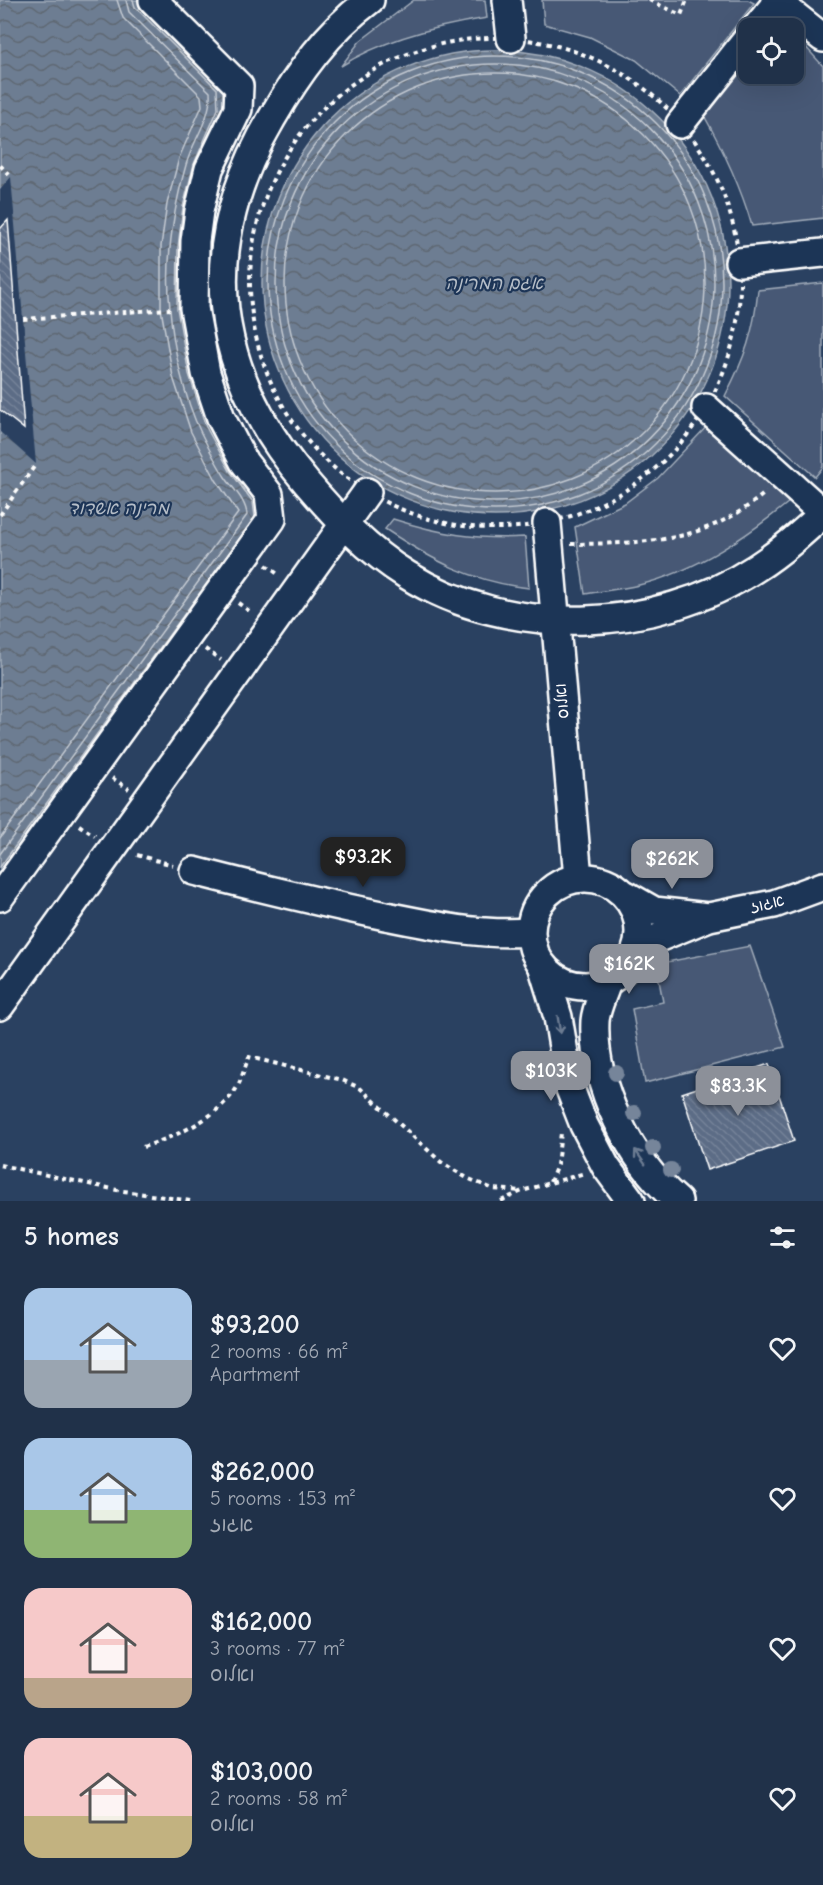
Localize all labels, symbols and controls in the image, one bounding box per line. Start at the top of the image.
map controls [738,18,804,84]
button: locate [738,18,804,84]
water label: אגם המרינה [445,273,545,294]
water label: מרינה אשדוד [69,498,171,519]
street label: ואלוס [551,682,573,720]
pin: $93.2K [314,837,412,888]
pin: $262K [630,839,714,890]
text: $93.2K [334,845,392,868]
text: $262K [645,847,699,870]
street label: אגוז [748,891,786,917]
pin: $162K [587,944,671,995]
text: $162K [603,952,655,975]
one-way arrow [554,1014,565,1034]
pin: $103K [509,1051,593,1102]
text: $103K [525,1059,577,1082]
pin: $83.3K [689,1066,787,1117]
text: $83.3K [710,1074,766,1097]
one-way arrow [634,1149,646,1165]
icon: filters [766,1221,799,1254]
text: 5 homes [24,1222,119,1252]
text: $93,200 [210,1310,300,1340]
icon: home [72,1312,144,1384]
icon: heart [766,1332,799,1365]
text: 2 rooms · 66 m² [210,1340,348,1363]
text: Apartment [210,1363,300,1386]
text: $262,000 [210,1457,315,1487]
icon: home [72,1462,144,1534]
icon: heart [766,1482,799,1515]
text: 5 rooms · 153 m² [210,1487,355,1510]
text: אגוז [210,1513,253,1536]
text: $162,000 [210,1607,312,1637]
icon: home [72,1612,144,1684]
icon: heart [766,1632,799,1665]
text: 3 rooms · 77 m² [210,1637,344,1660]
text: ואלוס [210,1663,255,1686]
text: $103,000 [210,1757,313,1787]
icon: home [72,1762,144,1834]
icon: heart [766,1782,799,1815]
text: 2 rooms · 58 m² [210,1787,347,1810]
text: ואלוס [210,1813,255,1836]

